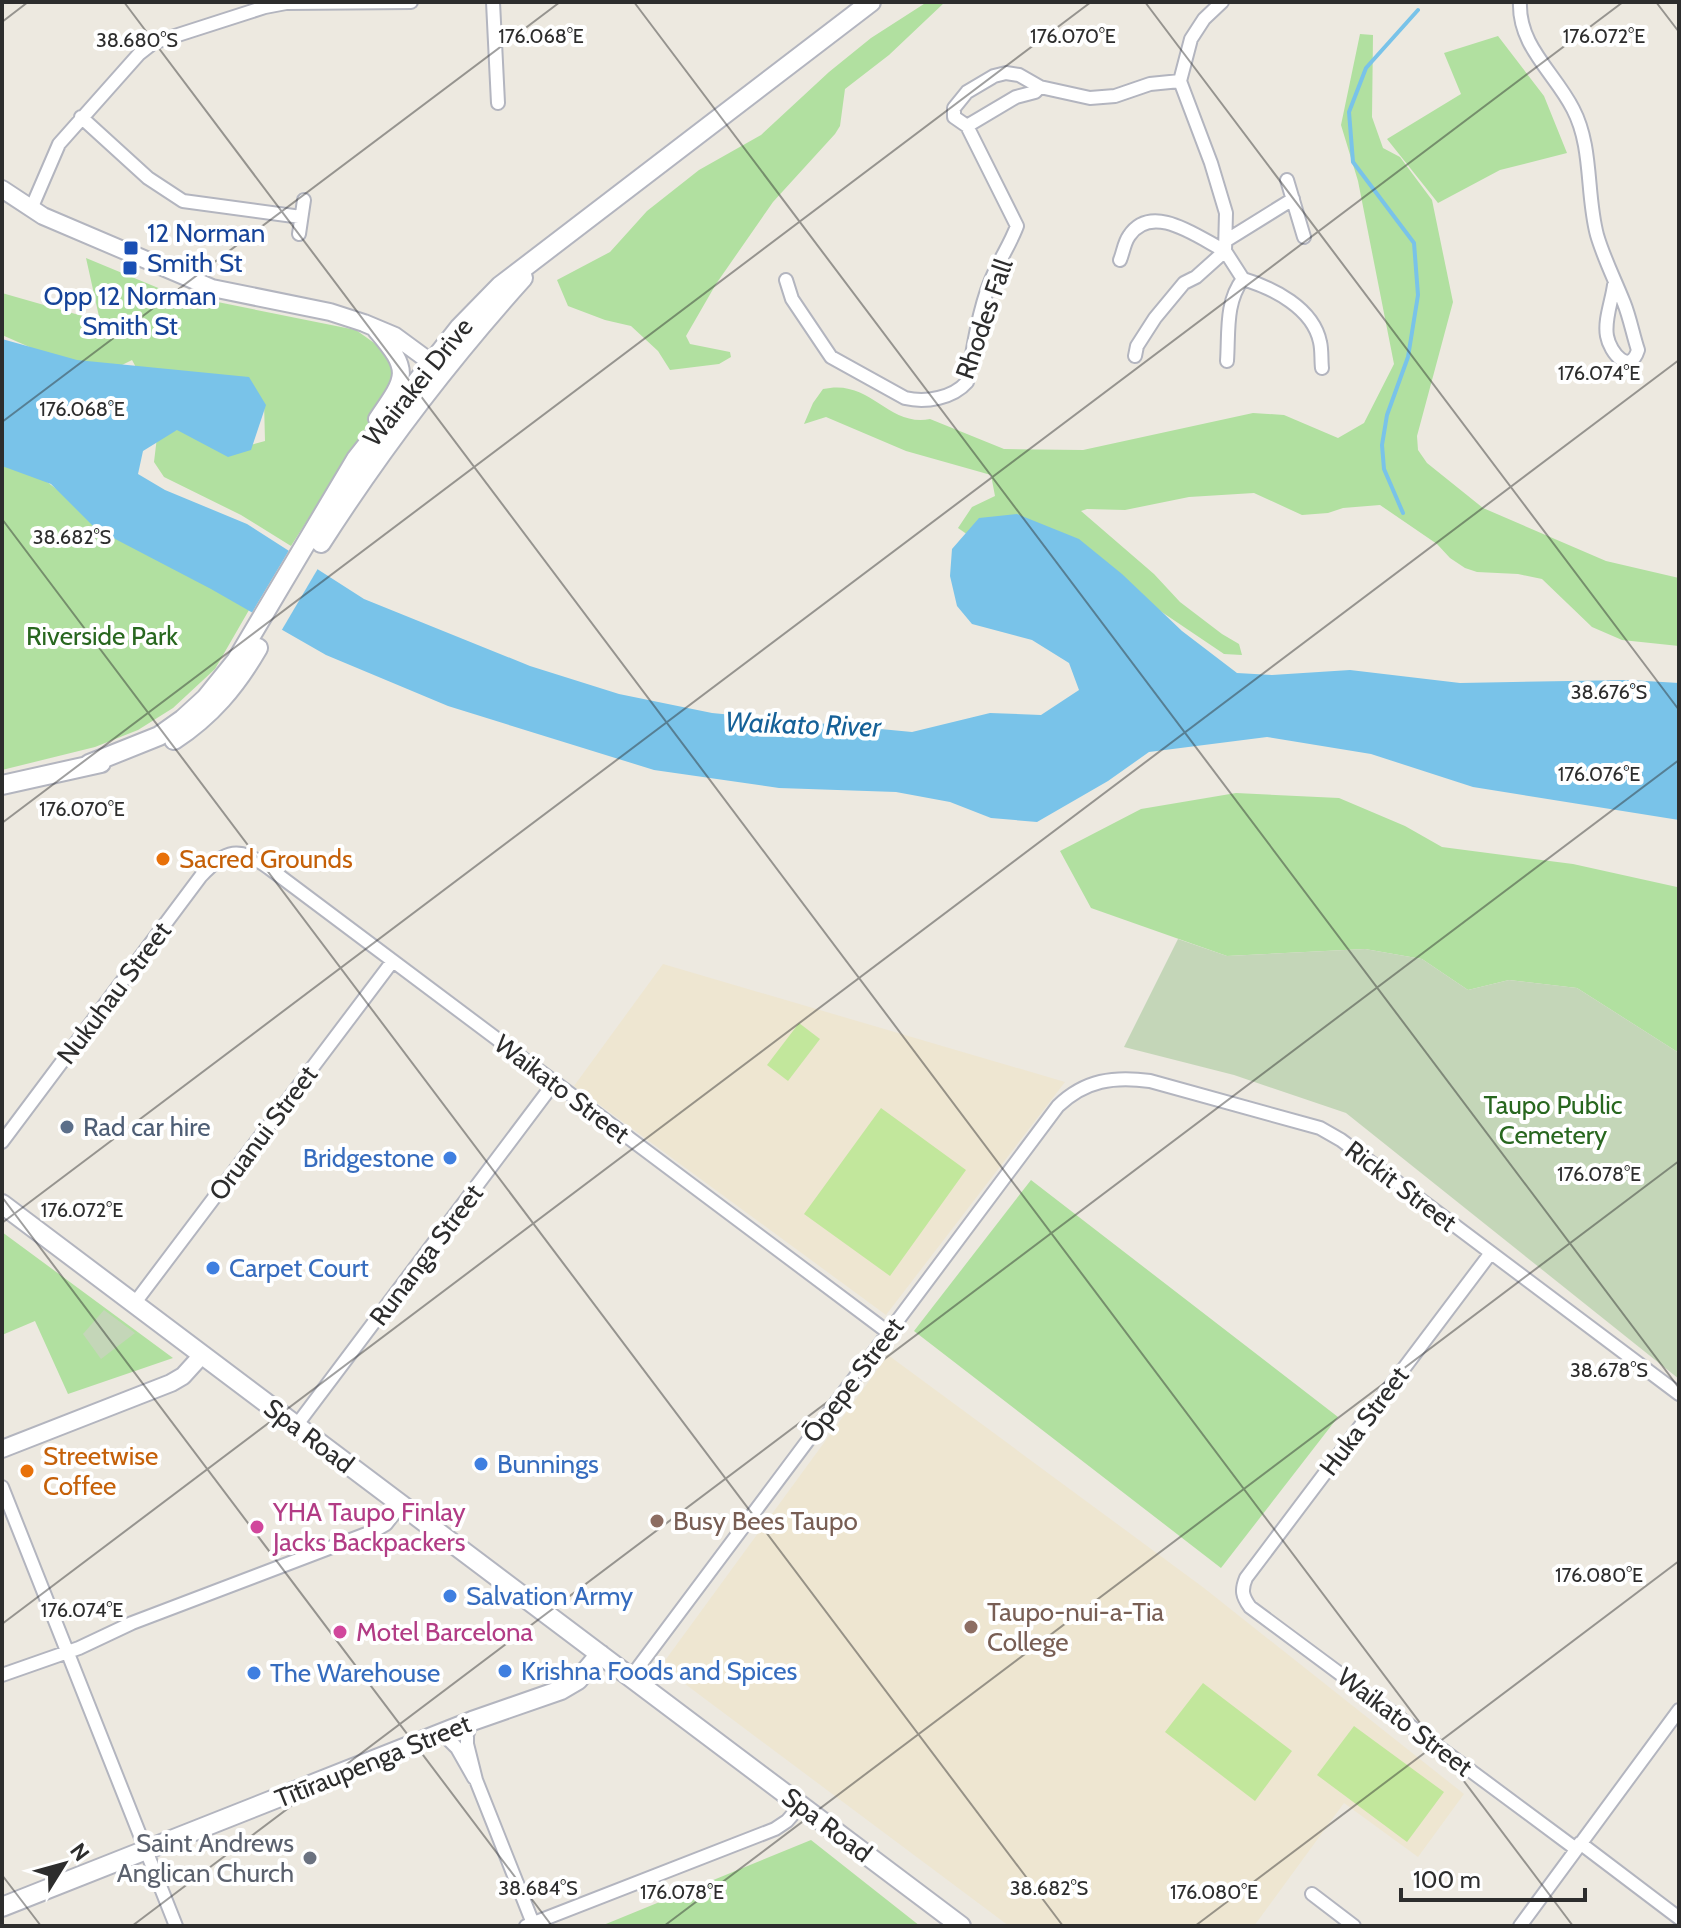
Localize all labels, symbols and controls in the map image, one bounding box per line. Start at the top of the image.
text: 176.068°E [498,24,584,48]
text: 176.070°E [1030,24,1116,48]
text: 176.072°E [1563,24,1645,48]
text: 38.680°S [96,28,178,52]
place label: 12 Norman Smith St [147,217,265,279]
marker: 12 Norman Smith St [122,239,140,257]
street label: Rhodes Fall [949,255,1019,383]
marker: Opp 12 Norman Smith St [121,259,139,277]
place label: Opp 12 Norman Smith St [44,280,216,342]
street label: Wairakei Drive [356,311,480,453]
text: 176.074°E [1558,361,1640,385]
text: 176.068°E [39,397,125,421]
text: 38.682°S [33,525,112,549]
park label: Riverside Park [26,620,178,652]
text: 38.676°S [1571,680,1648,704]
water label: Waikato River [725,704,883,744]
text: 176.076°E [1558,762,1640,786]
text: 176.070°E [39,797,125,821]
place label: Sacred Grounds [179,843,353,875]
marker: Sacred Grounds [154,850,172,868]
street label: Nukuhau Street [50,915,178,1070]
street label: Waikato Street [488,1028,636,1150]
street label: Oruanui Street [202,1059,324,1207]
park label: Taupo Public Cemetery [1483,1089,1623,1151]
place label: Rad car hire [83,1111,210,1143]
marker: Rad car hire [58,1118,76,1136]
street label: Rickit Street [1339,1134,1463,1238]
place label: Bridgestone [303,1142,434,1174]
marker: Bridgestone [441,1149,459,1167]
text: 176.078°E [1557,1162,1641,1186]
street label: Runanga Street [362,1178,490,1332]
text: 176.072°E [41,1198,123,1222]
place label: Carpet Court [229,1252,369,1284]
marker: Carpet Court [204,1259,222,1277]
street label: Ōpepe Street [796,1311,911,1449]
text: 38.678°S [1570,1358,1648,1382]
street label: Huka Street [1313,1360,1416,1482]
street label: Spa Road [258,1392,360,1480]
place label: Streetwise Coffee [43,1440,158,1502]
place label: Bunnings [497,1448,599,1480]
marker: Bunnings [472,1455,490,1473]
marker: Streetwise Coffee [18,1462,36,1480]
place label: YHA Taupo Finlay Jacks Backpackers [272,1496,466,1558]
place label: Busy Bees Taupo [673,1505,858,1537]
marker: Busy Bees Taupo [648,1512,666,1530]
marker: YHA Taupo Finlay Jacks Backpackers [248,1518,266,1536]
text: 176.080°E [1555,1563,1643,1587]
place label: Salvation Army [466,1580,633,1612]
marker: Salvation Army [441,1587,459,1605]
place label: Taupo-nui-a-Tia College [987,1596,1164,1658]
text: 176.074°E [41,1598,123,1622]
place label: Motel Barcelona [356,1616,534,1648]
marker: Taupo-nui-a-Tia College [962,1618,980,1636]
marker: Motel Barcelona [331,1623,349,1641]
place label: Krishna Foods and Spices [521,1655,798,1687]
place label: The Warehouse [270,1657,440,1689]
street label: Waikato Street [1331,1661,1479,1783]
marker: Krishna Foods and Spices [496,1662,514,1680]
marker: The Warehouse [245,1664,263,1682]
street label: Tītīraupenga Street [270,1707,476,1815]
street label: Spa Road [776,1781,878,1869]
north arrow [24,1824,104,1904]
place label: Saint Andrews Anglican Church [117,1827,294,1889]
text: N [64,1838,95,1867]
marker: Saint Andrews Anglican Church [301,1849,319,1867]
scale bar [1401,1852,1585,1902]
text: 100 m [1413,1865,1481,1894]
text: 38.684°S [498,1876,578,1900]
text: 38.682°S [1010,1876,1089,1900]
text: 176.078°E [640,1880,724,1904]
text: 176.080°E [1170,1880,1258,1904]

